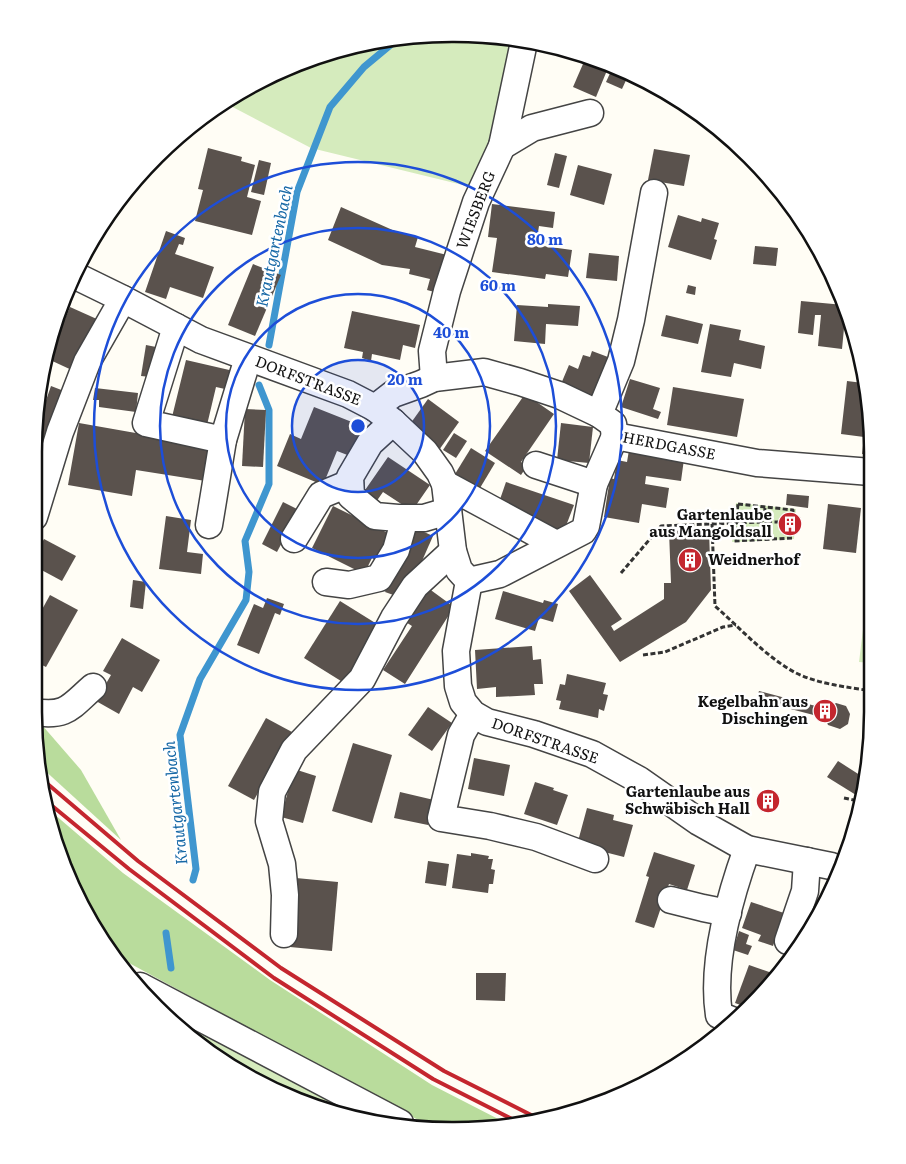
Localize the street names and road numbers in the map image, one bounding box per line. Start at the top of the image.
street label: WIESBERG [449,167,500,252]
street label: DORFSTRASSE [252,349,365,410]
street label: HERDGASSE [621,424,718,465]
street label: DORFSTRASSE [489,710,602,769]

